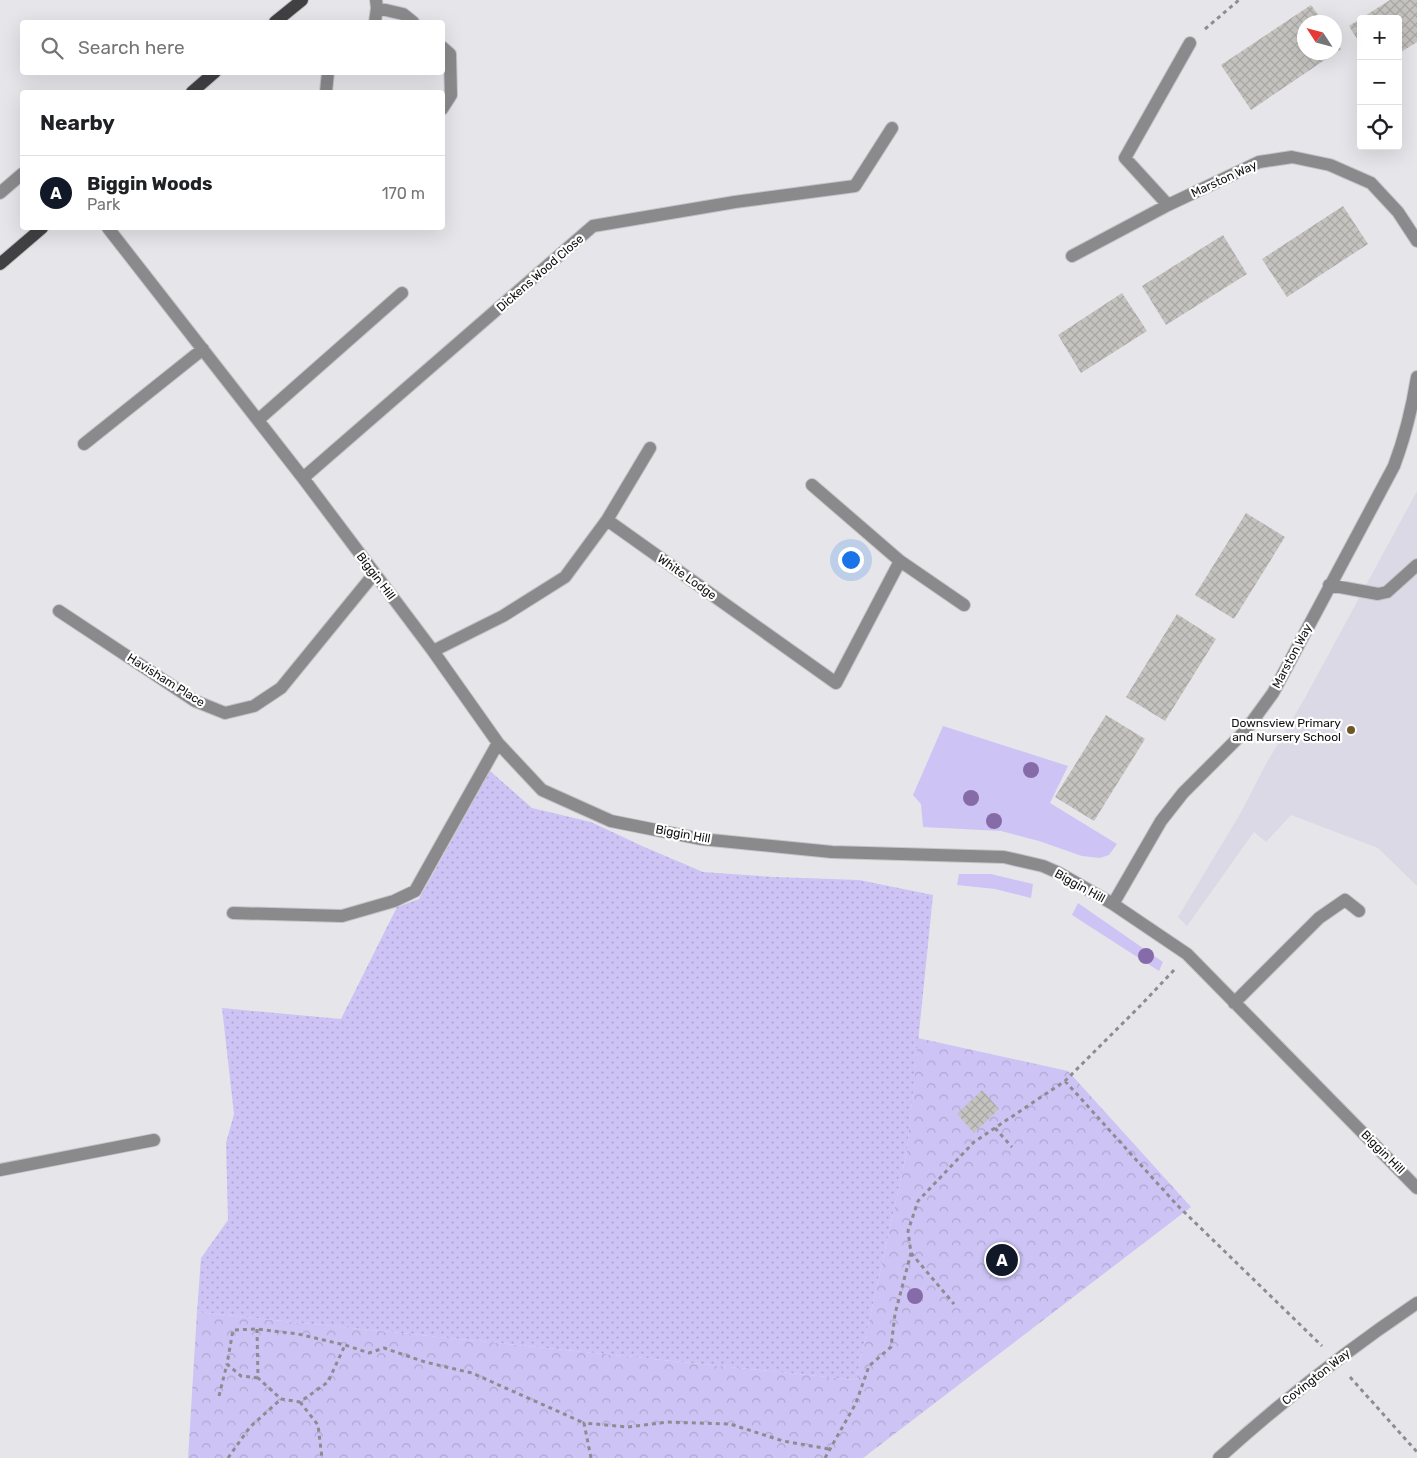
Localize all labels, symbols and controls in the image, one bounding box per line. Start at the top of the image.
north arrow [1297,15,1342,60]
map controls [1357,15,1402,150]
button: + [1357,15,1402,60]
search box [20,20,445,75]
icon: search [38,34,66,62]
text: Search here [78,36,185,59]
button: − [1357,60,1402,105]
button: locate [1357,105,1402,150]
text: Nearby [40,110,115,135]
street label: Marston Way [1189,158,1259,200]
text: Biggin Woods [87,172,213,195]
text: A [50,184,62,203]
text: 170 m [382,184,425,203]
text: Park [87,195,120,214]
street label: Dickens Wood Close [494,231,586,314]
your location [838,547,864,573]
street label: Biggin Hill [354,550,398,603]
street label: White Lodge [655,552,719,603]
street label: Marston Way [1269,621,1315,691]
street label: Havisham Place [125,651,208,710]
place label: Downsview Primary and Nursery School [1231,716,1341,744]
marker: Downsview Primary and Nursery School [1345,724,1357,736]
street label: Biggin Hill [654,822,712,846]
street label: Biggin Hill [1052,866,1108,906]
street label: Biggin Hill [1358,1127,1408,1177]
pin: A [986,1241,1018,1279]
street label: Covington Way [1279,1346,1353,1408]

